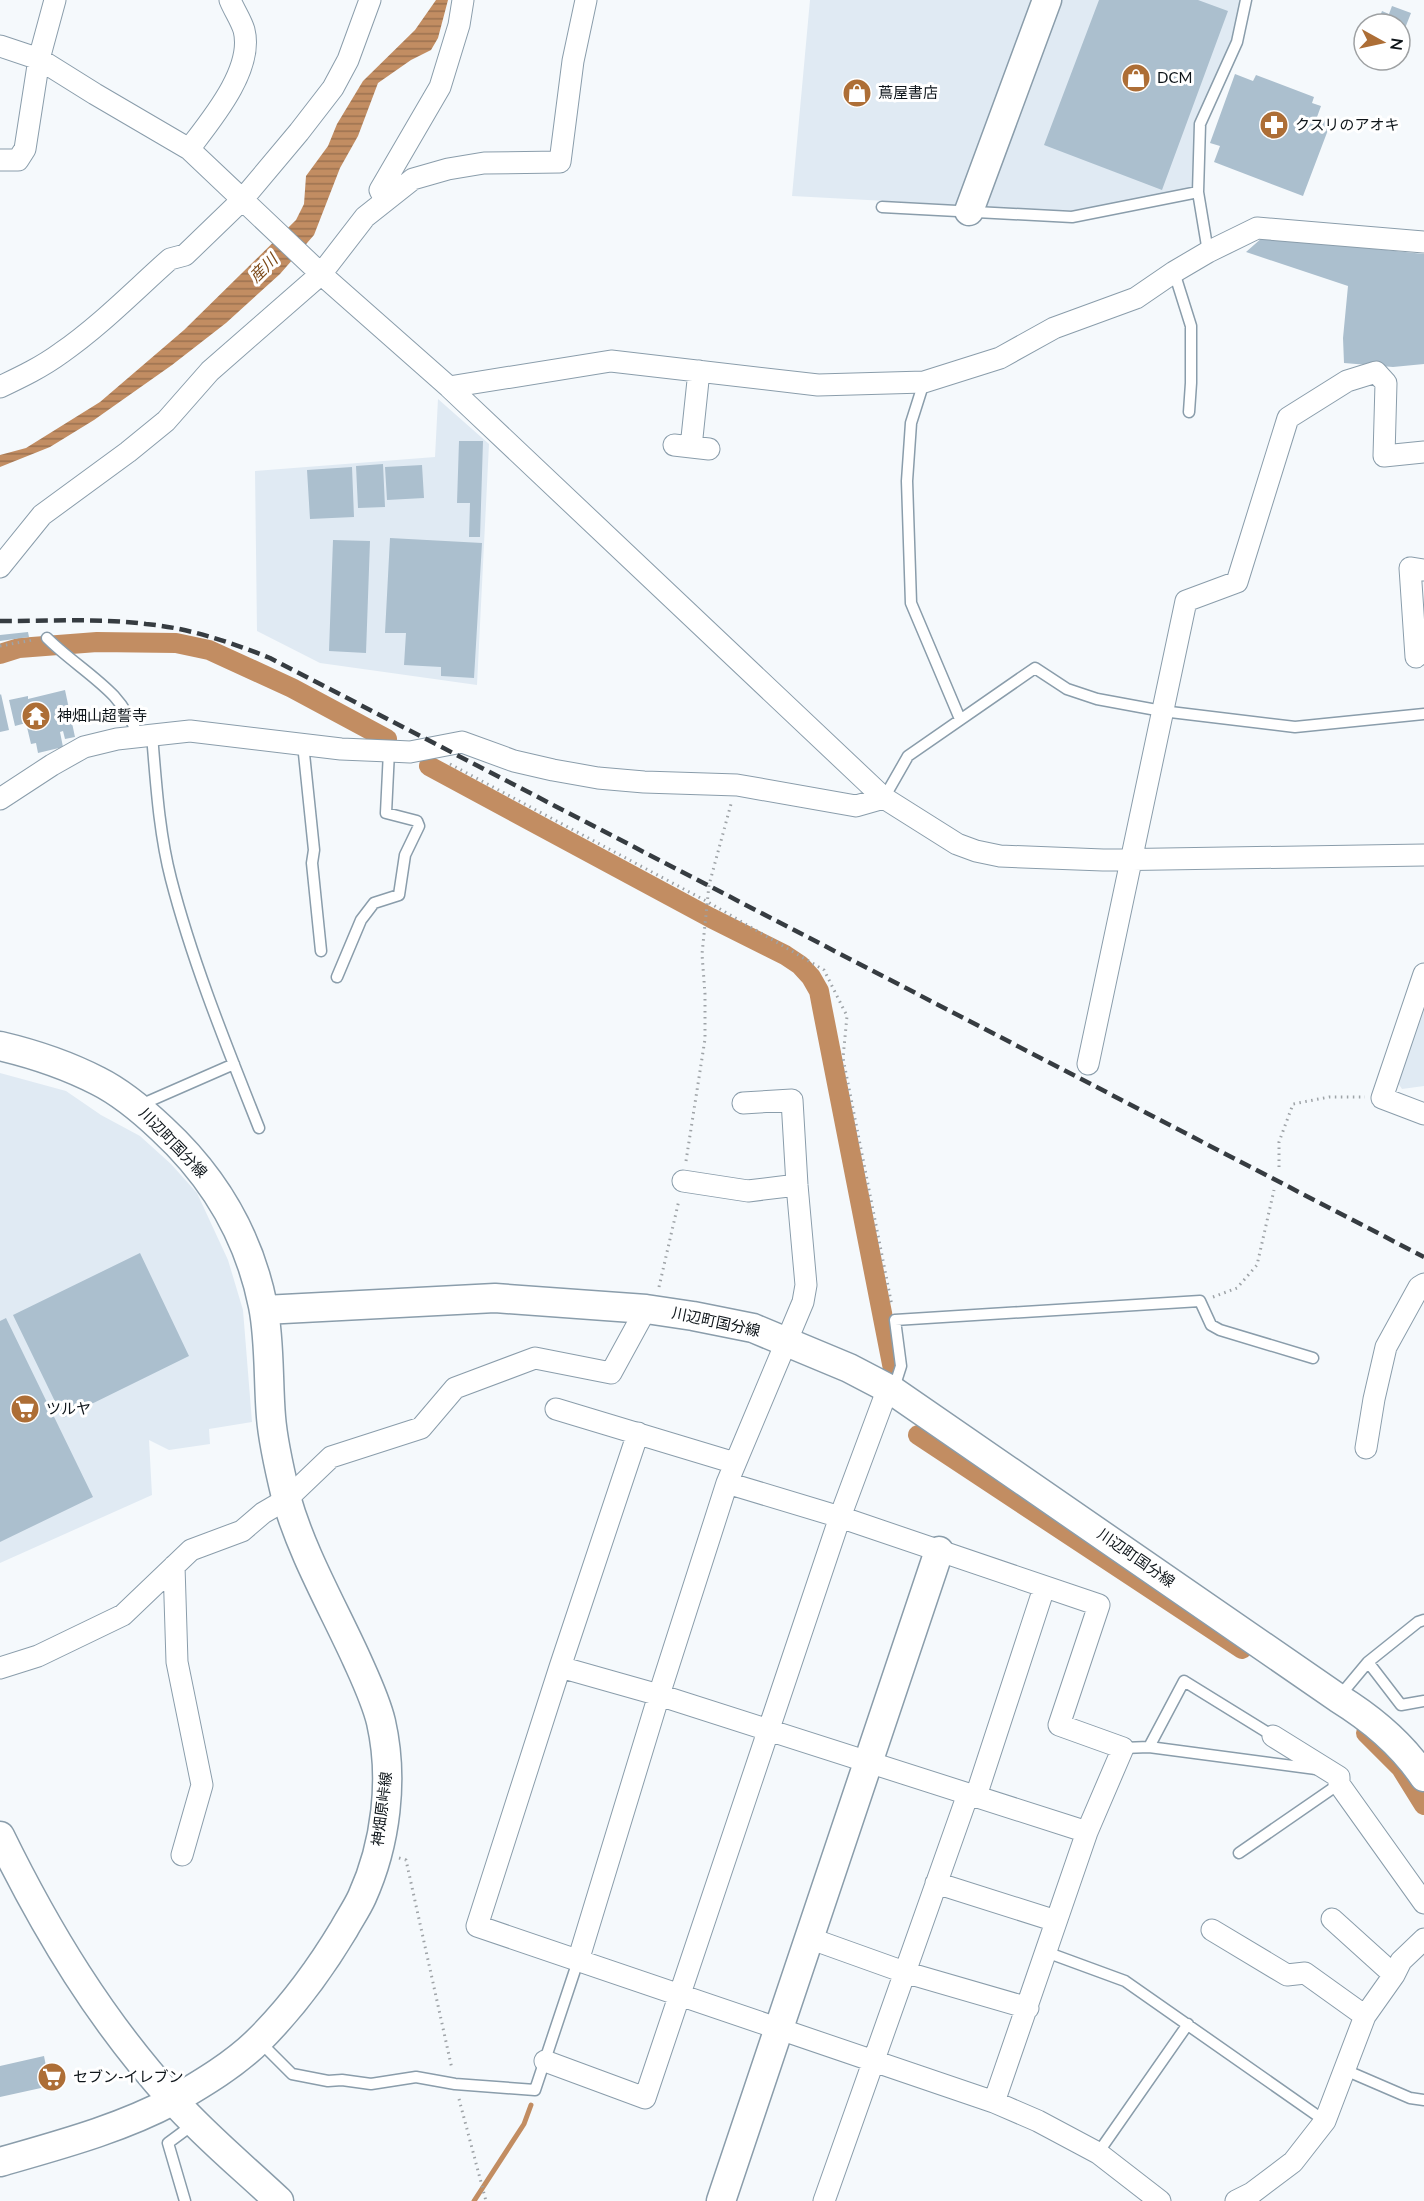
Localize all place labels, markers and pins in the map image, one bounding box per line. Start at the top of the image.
shop icon: DCM [1120,62,1152,94]
place label: DCM [1157,68,1192,86]
shop icon: 蔦屋書店 [841,77,873,109]
place label: 蔦屋書店 [878,83,938,101]
pharmacy icon: クスリのアオキ [1258,109,1290,141]
place label: クスリのアオキ [1295,115,1400,133]
temple icon: 神畑山超誓寺 [20,700,52,732]
place label: 神畑山超誓寺 [57,706,147,724]
supermarket icon: ツルヤ [9,1393,41,1425]
place label: ツルヤ [46,1399,91,1417]
supermarket icon: セブン-イレブン [36,2061,68,2093]
place label: セブン-イレブン [73,2067,184,2085]

